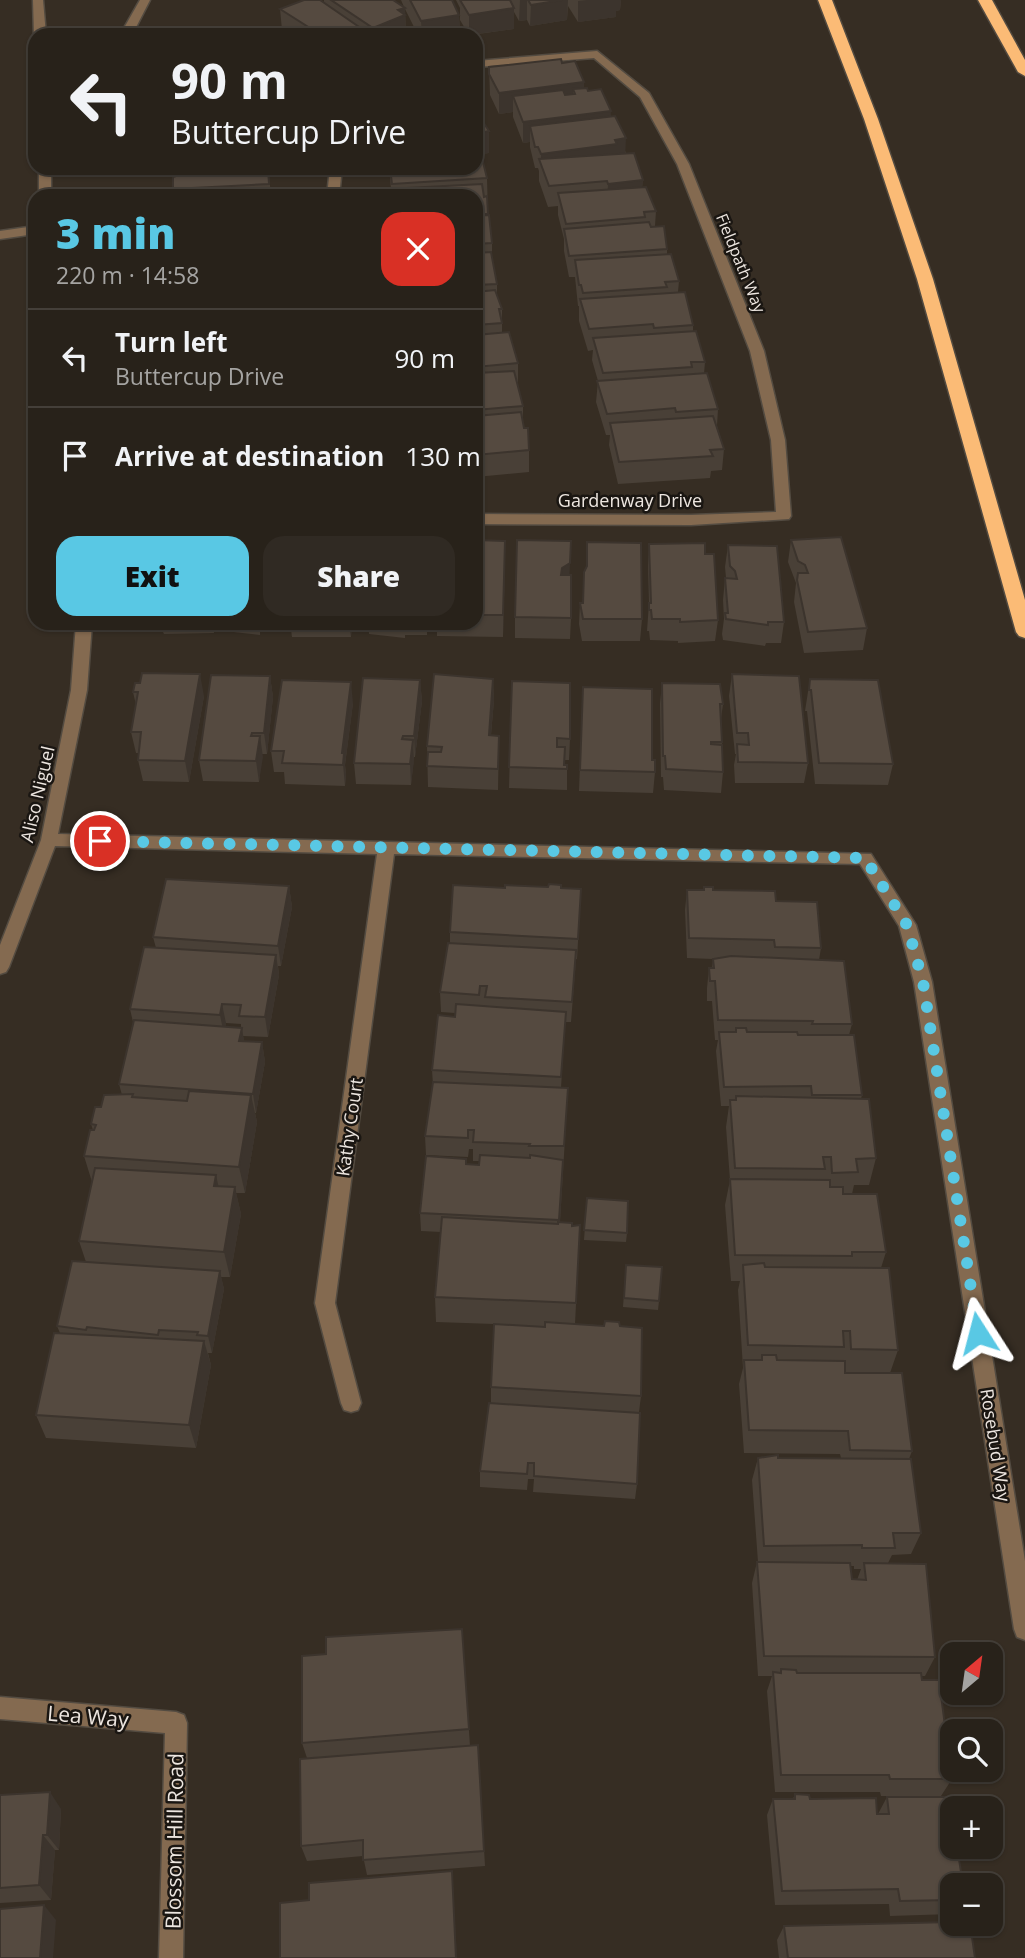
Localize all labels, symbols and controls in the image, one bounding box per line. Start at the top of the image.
text: 90 m [171,47,288,113]
icon: left [56,56,147,147]
text: Buttercup Drive [171,110,406,153]
text: 3 min [56,204,175,261]
street label: Fieldpath Way [711,210,771,317]
button: close [381,212,455,286]
text: 220 m · 14:58 [56,259,199,291]
text: Turn left [115,324,227,360]
icon: left [56,339,94,377]
text: 90 m [394,340,455,376]
text: Buttercup Drive [115,360,284,392]
icon: arrive [56,437,94,475]
text: Arrive at destination [115,438,384,474]
text: 130 m [405,438,481,474]
street label: Gardenway Drive [558,488,702,512]
button: Exit [56,536,249,616]
button: Share [263,536,455,616]
street label: Aliso Niguel [14,743,60,845]
pin [70,811,130,871]
icon: arrive [81,822,119,860]
street label: Kathy Court [330,1076,368,1178]
position arrow [941,1296,1015,1370]
street label: Rosebud Way [975,1387,1017,1504]
north arrow [940,1642,1003,1704]
map controls [940,1642,1003,1936]
street label: Lea Way [46,1699,130,1734]
button: search [940,1719,1003,1782]
street label: Blossom Hill Road [158,1753,190,1929]
button: + [940,1796,1003,1859]
button: − [940,1873,1003,1936]

